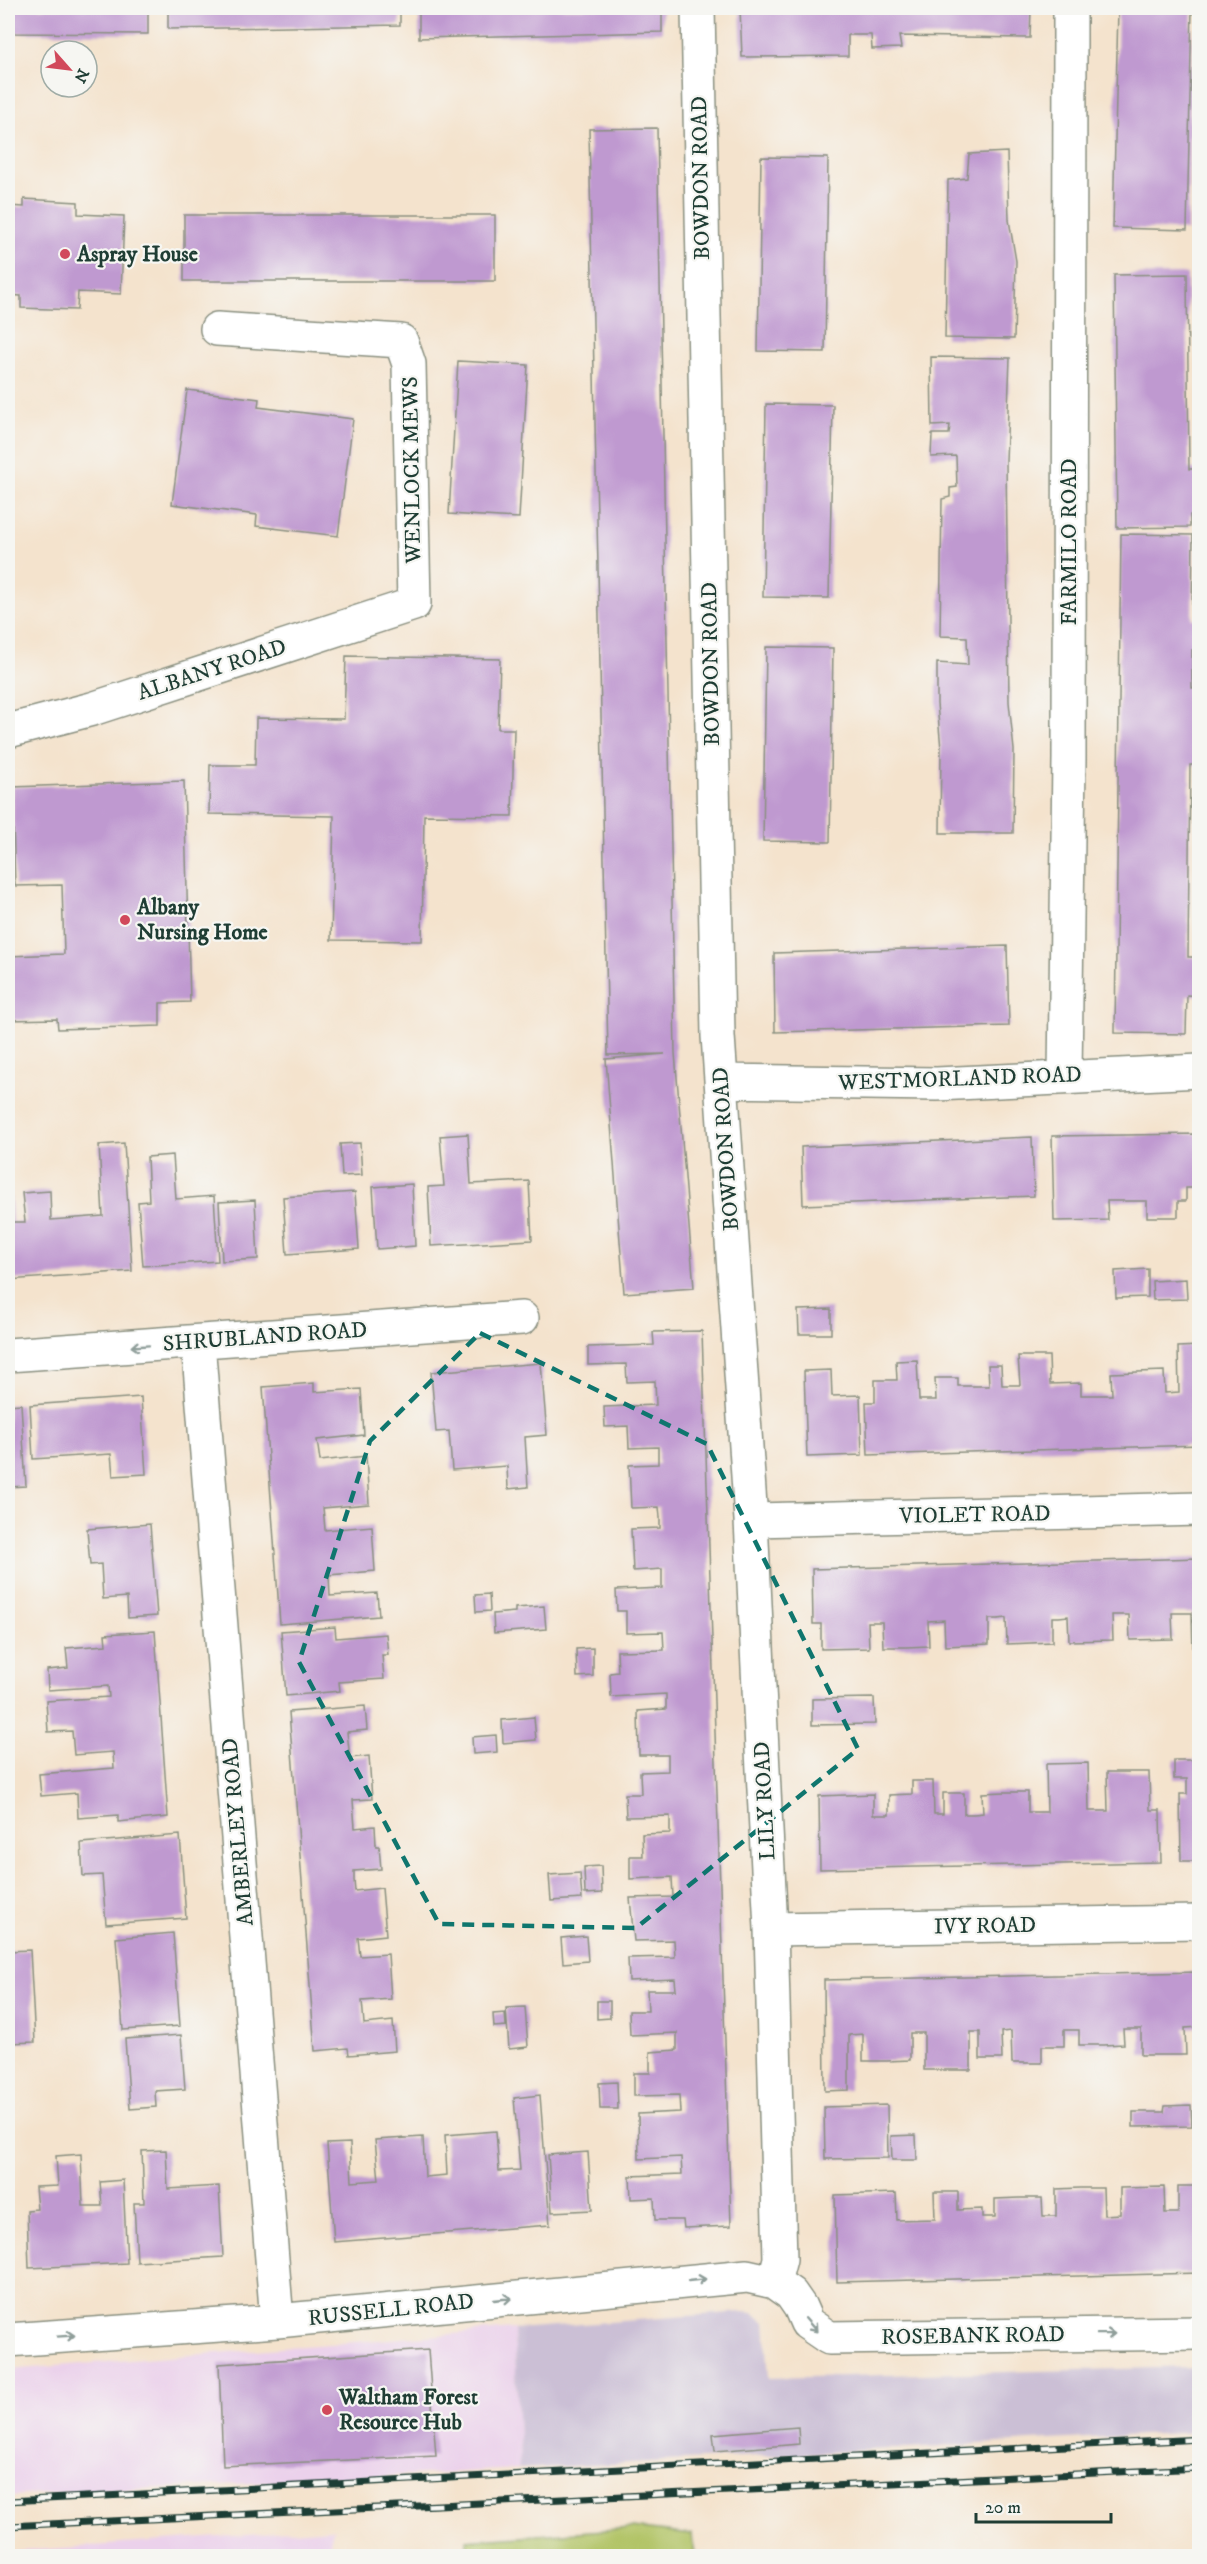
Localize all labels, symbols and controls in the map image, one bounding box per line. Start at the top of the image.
north arrow [39,39,99,99]
text: N [69,65,93,86]
street label: BOWDON ROAD [686,96,716,260]
place label: Aspray House [76,241,198,268]
marker: Aspray House [58,247,72,261]
street label: WENLOCK MEWS [397,376,427,565]
street label: FARMILO ROAD [1056,458,1083,626]
street label: BOWDON ROAD [696,582,726,746]
street label: ALBANY ROAD [134,633,290,707]
place label: Albany Nursing Home [136,894,268,946]
marker: Albany Nursing Home [118,913,132,927]
street label: WESTMORLAND ROAD [837,1061,1082,1097]
street label: BOWDON ROAD [707,1066,745,1232]
street label: SHRUBLAND ROAD [162,1316,368,1358]
one-way arrow [130,1341,150,1352]
street label: VIOLET ROAD [898,1500,1051,1530]
street label: AMBERLEY ROAD [216,1737,260,1927]
street label: LILY ROAD [748,1741,782,1861]
street label: IVY ROAD [934,1912,1036,1940]
one-way arrow [686,2274,706,2285]
street label: RUSSELL ROAD [307,2288,475,2332]
one-way arrow [492,2293,512,2304]
one-way arrow [804,2317,818,2332]
street label: ROSEBANK ROAD [881,2321,1065,2351]
one-way arrow [1095,2328,1115,2340]
one-way arrow [55,2330,75,2341]
place label: Waltham Forest Resource Hub [338,2384,478,2436]
marker: Waltham Forest Resource Hub [320,2403,334,2417]
scale bar [976,2486,1111,2524]
text: 20 m [985,2497,1021,2519]

